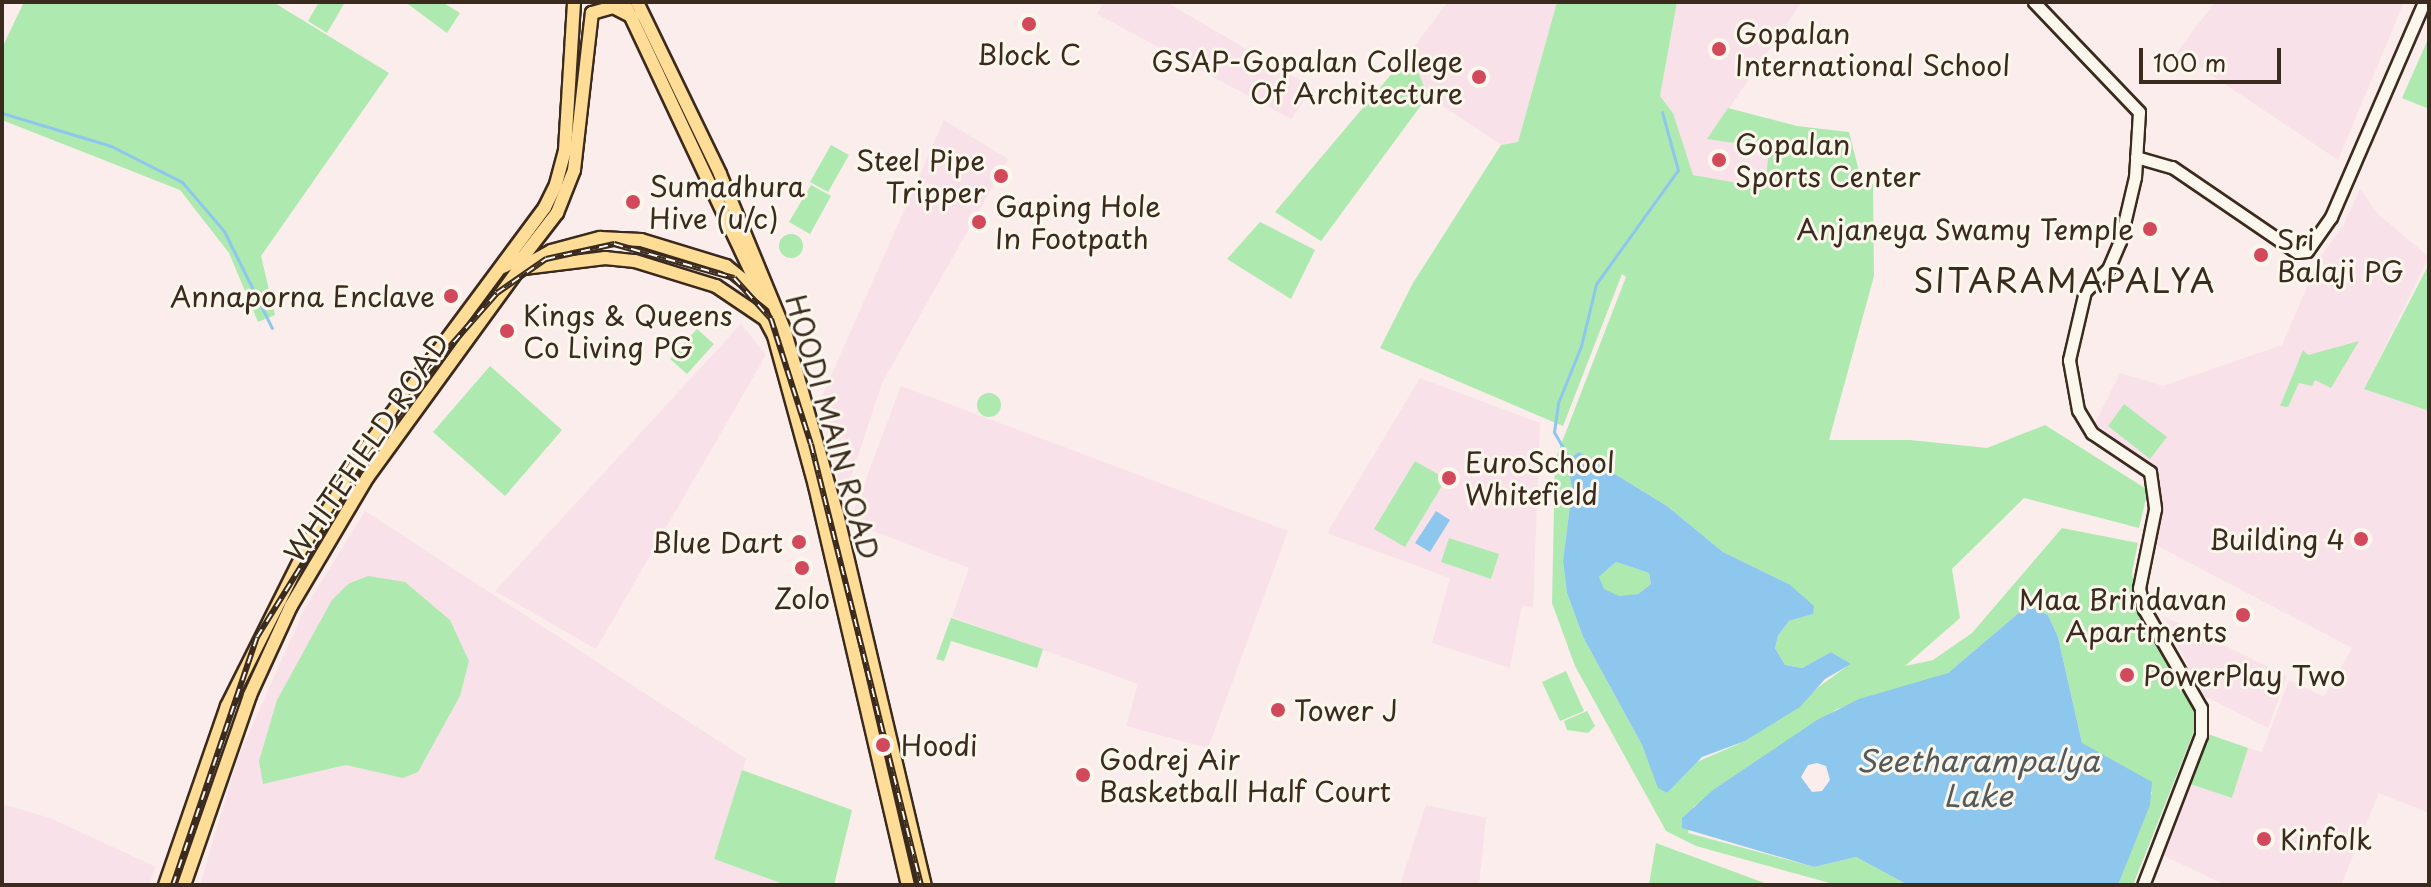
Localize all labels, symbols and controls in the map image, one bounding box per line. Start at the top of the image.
marker: Block C [1020,15,1038,33]
place label: Gopalan International School [1735,16,2010,82]
scale bar [2143,32,2285,82]
place label: Block C [977,37,1081,71]
marker: Gopalan International School [1710,40,1728,58]
place label: GSAP-Gopalan College Of Architecture [1151,44,1463,110]
text: 100 m [2153,44,2226,80]
marker: GSAP-Gopalan College Of Architecture [1470,68,1488,86]
place label: Gopalan Sports Center [1735,127,1923,193]
place label: Steel Pipe Tripper [853,143,985,209]
marker: Gopalan Sports Center [1710,151,1728,169]
marker: Steel Pipe Tripper [992,167,1010,185]
place label: Sumadhura Hive (u/c) [649,169,805,235]
place label: Gaping Hole In Footpath [995,189,1162,255]
marker: Sumadhura Hive (u/c) [624,193,642,211]
place label: Anjaneya Swamy Temple [1795,212,2134,246]
marker: Gaping Hole In Footpath [970,213,988,231]
marker: Anjaneya Swamy Temple [2141,220,2159,238]
place label: Sri Balaji PG [2277,222,2403,288]
marker: Sri Balaji PG [2252,246,2270,264]
district label: SITARAMAPALYA [1914,261,2216,299]
place label: Annaporna Enclave [169,279,435,313]
marker: Annaporna Enclave [442,287,460,305]
street label: HOODI MAIN ROAD [779,289,887,565]
place label: Kings & Queens Co Living PG [523,298,732,364]
marker: Kings & Queens Co Living PG [498,322,516,340]
street label: WHITEFIELD ROAD [276,325,456,569]
place label: EuroSchool Whitefield [1465,445,1615,511]
marker: EuroSchool Whitefield [1440,469,1458,487]
place label: Building 4 [2208,522,2345,556]
place label: Blue Dart [652,525,783,559]
marker: Building 4 [2352,530,2370,548]
marker: Blue Dart [790,533,808,551]
marker: Zolo [793,559,811,577]
place label: Zolo [774,581,830,615]
place label: Maa Brindavan Apartments [2019,582,2227,648]
marker: Maa Brindavan Apartments [2234,606,2252,624]
place label: PowerPlay Two [2143,658,2345,692]
marker: PowerPlay Two [2118,666,2136,684]
place label: Tower J [1294,693,1398,727]
marker: Tower J [1269,701,1287,719]
place label: Hoodi [901,728,978,762]
marker: Hoodi [872,734,894,756]
place label: Godrej Air Basketball Half Court [1099,742,1393,808]
water label: Seetharampalya Lake [1856,742,2100,812]
marker: Godrej Air Basketball Half Court [1074,766,1092,784]
place label: Kinfolk [2280,822,2372,856]
marker: Kinfolk [2255,830,2273,848]

